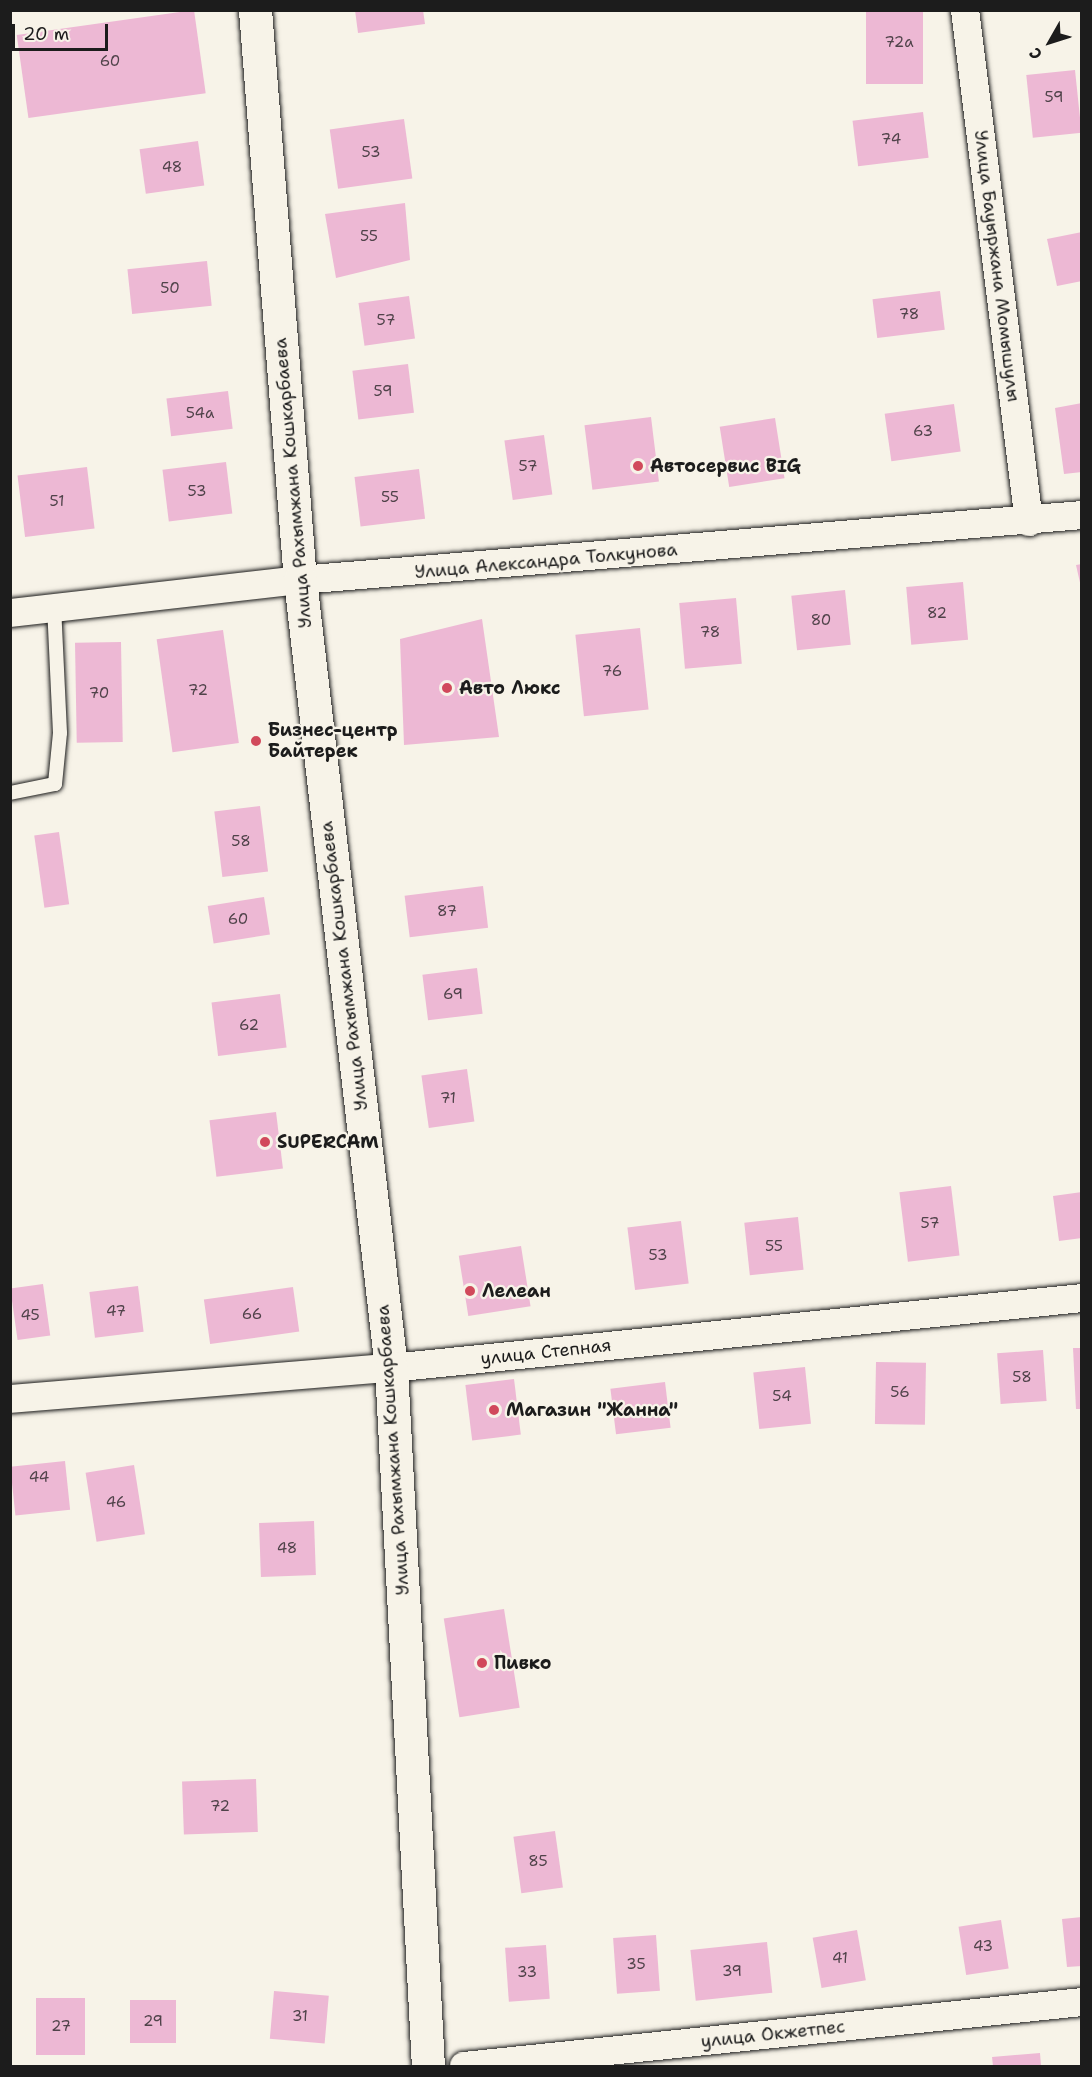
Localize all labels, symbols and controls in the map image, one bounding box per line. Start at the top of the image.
scale bar [15,12,111,50]
north arrow [1020,12,1080,72]
text: 20 m [23,22,69,46]
house number: 72а [884,34,914,52]
text: С [1024,43,1047,64]
house number: 60 [100,53,120,71]
house number: 59 [1045,89,1063,107]
street label: Улица Бауыржана Момышулы [970,129,1024,403]
house number: 74 [881,131,901,149]
house number: 53 [362,144,380,162]
house number: 48 [162,159,182,177]
house number: 55 [360,228,378,246]
house number: 50 [160,280,180,298]
house number: 78 [899,306,919,324]
house number: 57 [377,312,395,330]
street label: Улица Рахымжана Кошкарбаева [270,337,316,629]
house number: 59 [374,383,392,401]
house number: 54а [186,405,214,423]
house number: 63 [913,423,933,441]
place label: Автосервис BIG [650,455,801,477]
house number: 57 [519,458,537,476]
marker: Автосервис BIG [631,459,645,473]
house number: 53 [188,483,206,501]
house number: 55 [381,489,399,507]
house number: 51 [50,493,64,511]
street label: Улица Александра Толкунова [414,539,678,583]
house number: 82 [927,605,947,623]
house number: 80 [811,612,831,630]
house number: 78 [700,624,720,642]
house number: 76 [602,663,622,681]
place label: Авто Люкс [459,677,561,699]
marker: Авто Люкс [440,681,454,695]
house number: 72 [188,682,208,700]
house number: 70 [89,685,109,703]
place label: Бизнес-центр Байтерек [268,720,398,762]
marker: Бизнес-центр Байтерек [249,734,263,748]
street label: Улица Рахымжана Кошкарбаева [316,820,372,1112]
house number: 58 [231,833,251,851]
house number: 87 [437,903,457,921]
house number: 60 [228,911,248,929]
house number: 69 [443,986,463,1004]
house number: 62 [239,1017,259,1035]
house number: 71 [440,1090,456,1108]
place label: SUPERCAM [277,1131,379,1153]
marker: SUPERCAM [258,1135,272,1149]
house number: 57 [921,1215,939,1233]
house number: 55 [765,1238,783,1256]
house number: 53 [649,1247,667,1265]
place label: Лелеан [482,1280,551,1302]
marker: Лелеан [463,1284,477,1298]
house number: 47 [106,1303,126,1321]
street label: Улица Рахымжана Кошкарбаева [372,1304,414,1596]
house number: 66 [242,1306,262,1324]
house number: 45 [20,1307,40,1325]
street label: улица Степная [480,1334,612,1370]
house number: 58 [1012,1369,1032,1387]
house number: 56 [890,1384,910,1402]
house number: 54 [772,1388,792,1406]
place label: Магазин "Жанна" [506,1399,678,1421]
marker: Магазин "Жанна" [487,1403,501,1417]
house number: 44 [29,1469,49,1487]
house number: 46 [106,1494,126,1512]
house number: 48 [277,1540,297,1558]
place label: Пивко [494,1652,551,1674]
marker: Пивко [475,1656,489,1670]
house number: 72 [210,1798,230,1816]
house number: 85 [528,1853,548,1871]
house number: 43 [973,1938,993,1956]
house number: 41 [832,1950,848,1968]
house number: 35 [626,1956,646,1974]
house number: 39 [722,1963,742,1981]
house number: 33 [517,1964,537,1982]
house number: 31 [292,2008,308,2026]
house number: 29 [143,2013,163,2031]
street label: улица Окжетпес [700,2016,846,2052]
house number: 27 [51,2018,71,2036]

